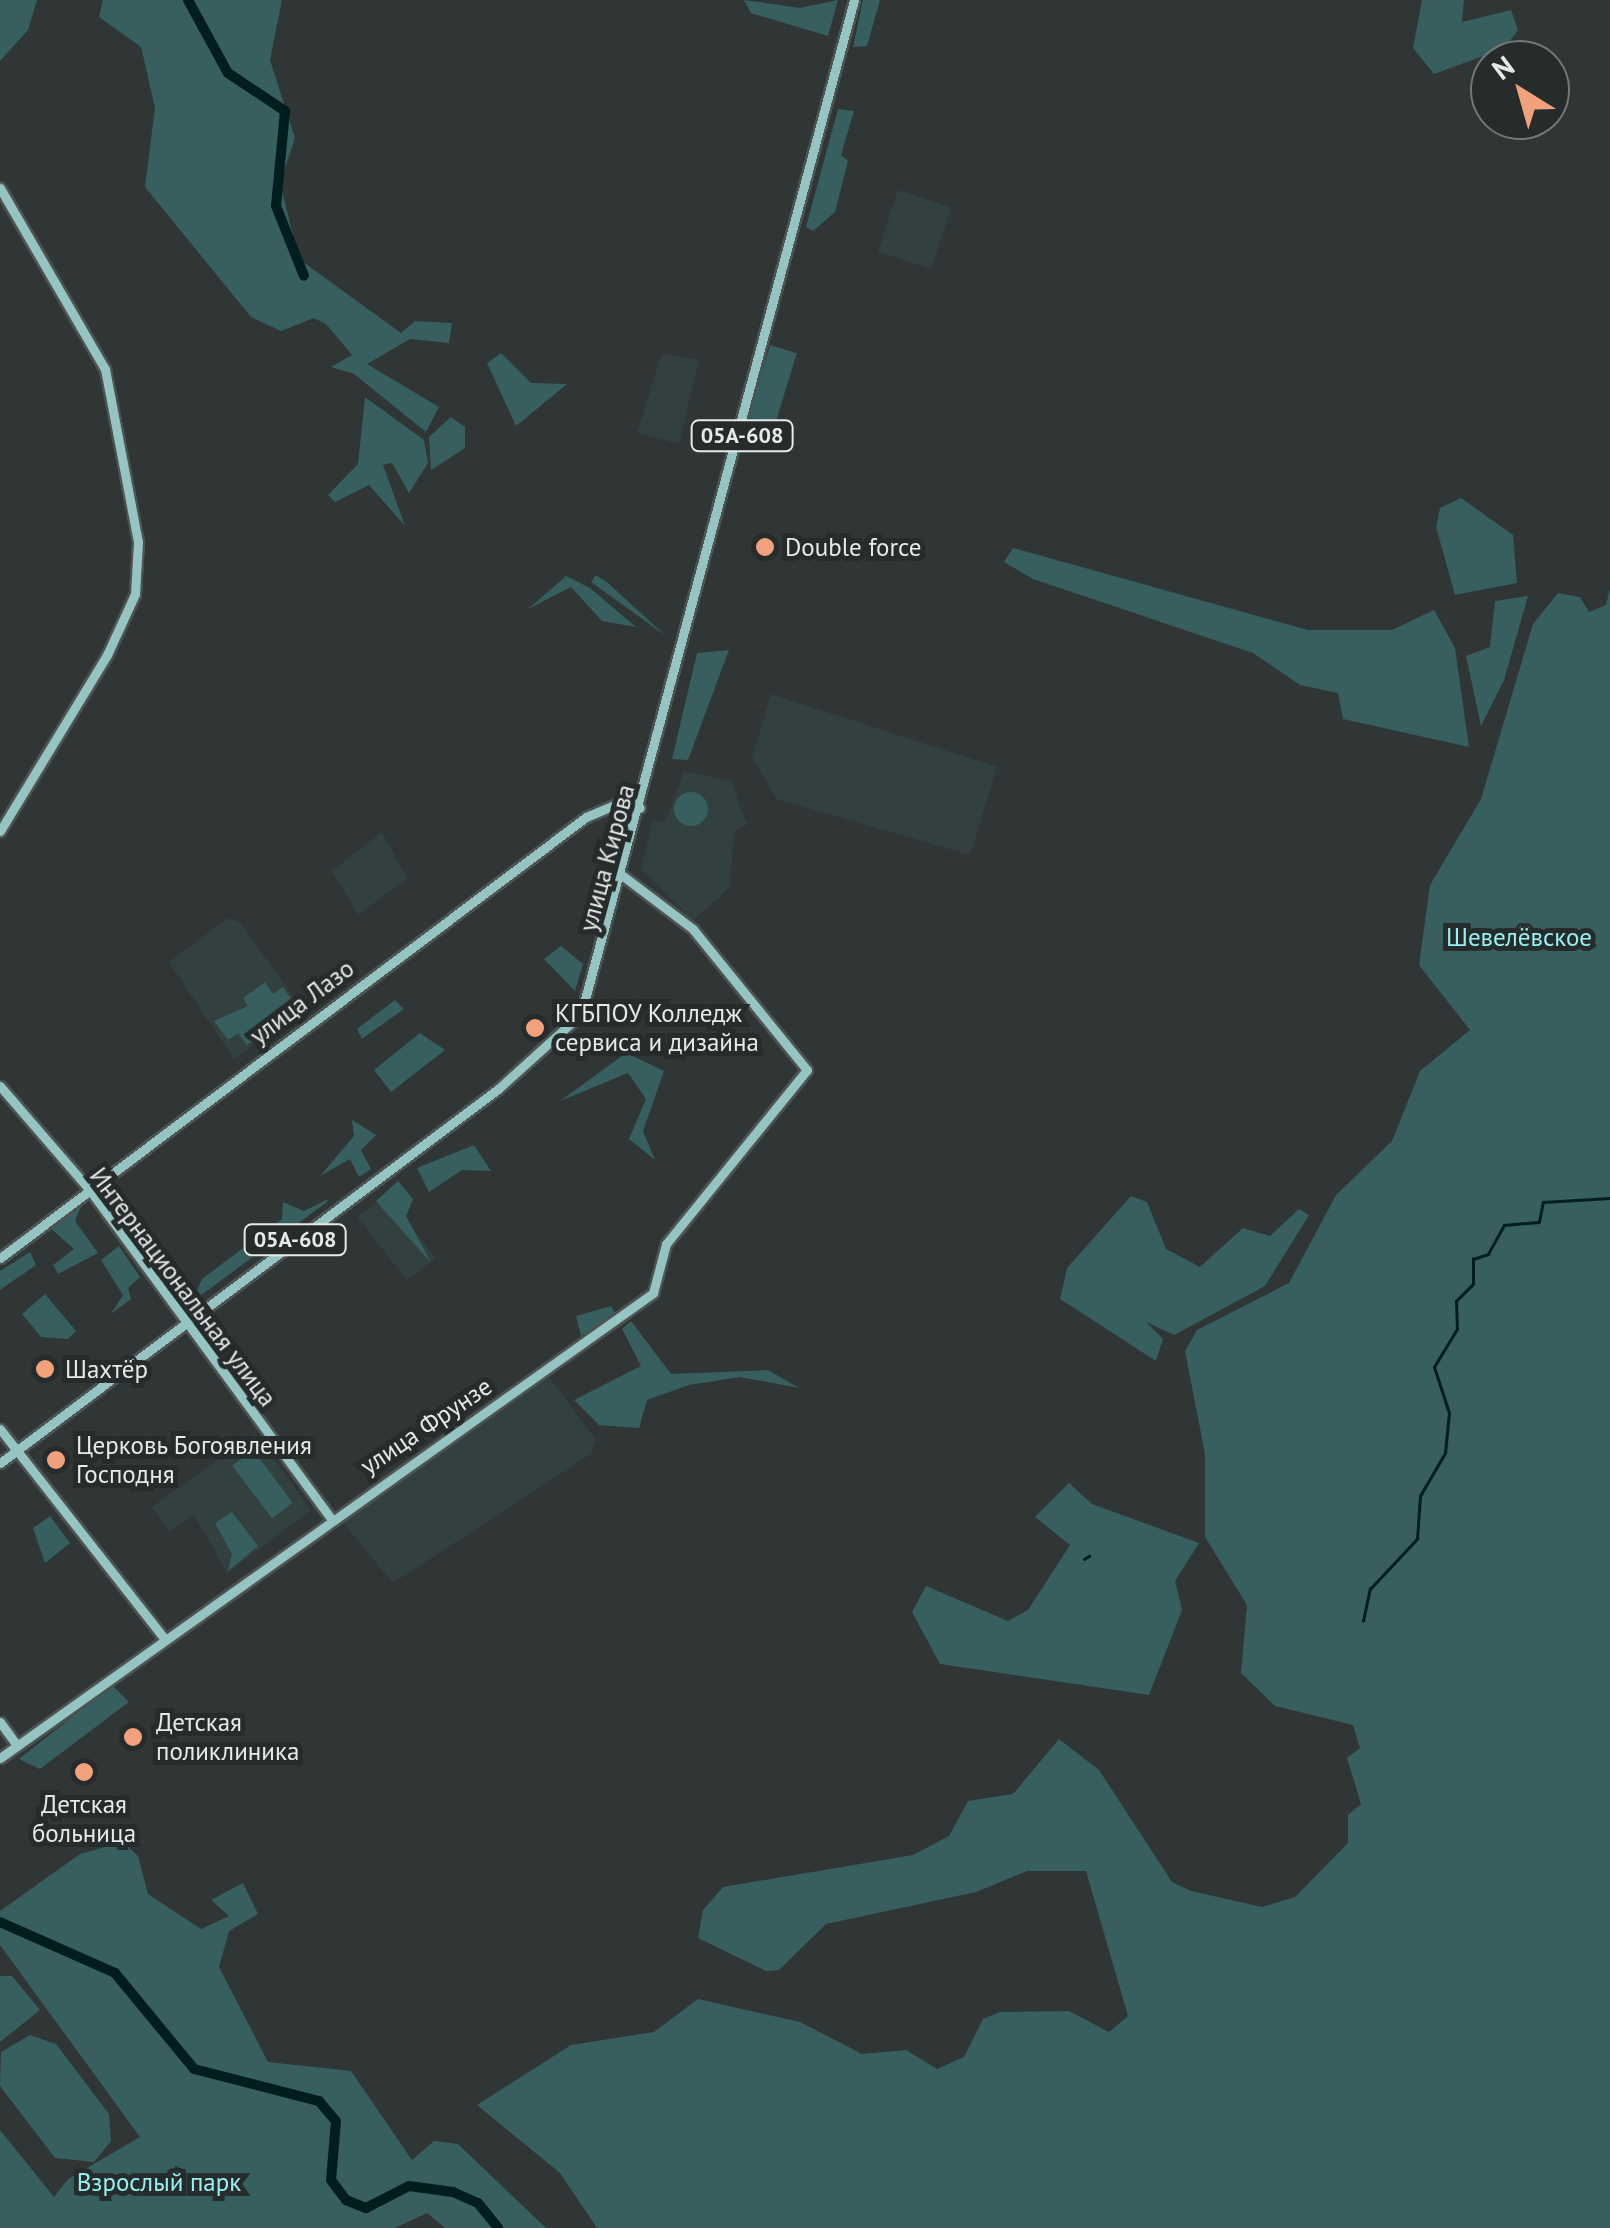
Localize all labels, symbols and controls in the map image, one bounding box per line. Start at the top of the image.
north arrow [1470,40,1570,140]
text: N [1484,47,1521,88]
road number: 05А-608 [690,419,794,453]
place label: Double force [785,532,921,562]
marker: Double force [754,536,776,558]
street label: улица Кирова [573,781,641,935]
park label: Шевелёвское [1446,922,1592,952]
street label: улица Лазо [244,953,360,1051]
place label: КГБПОУ Колледж сервиса и дизайна [555,999,759,1058]
marker: КГБПОУ Колледж сервиса и дизайна [524,1017,546,1039]
street label: Интернациональная улица [83,1162,283,1412]
road number: 05А-608 [242,1223,348,1257]
place label: Шахтёр [65,1354,148,1384]
marker: Шахтёр [34,1358,56,1380]
street label: улица Фрунзе [355,1371,497,1481]
place label: Церковь Богоявления Господня [76,1431,313,1490]
marker: Церковь Богоявления Господня [45,1449,67,1471]
place label: Детская поликлиника [156,1708,299,1767]
marker: Детская поликлиника [120,1724,146,1750]
marker: Детская больница [71,1759,97,1785]
place label: Детская больница [32,1790,136,1849]
park label: Взрослый парк [77,2167,241,2197]

